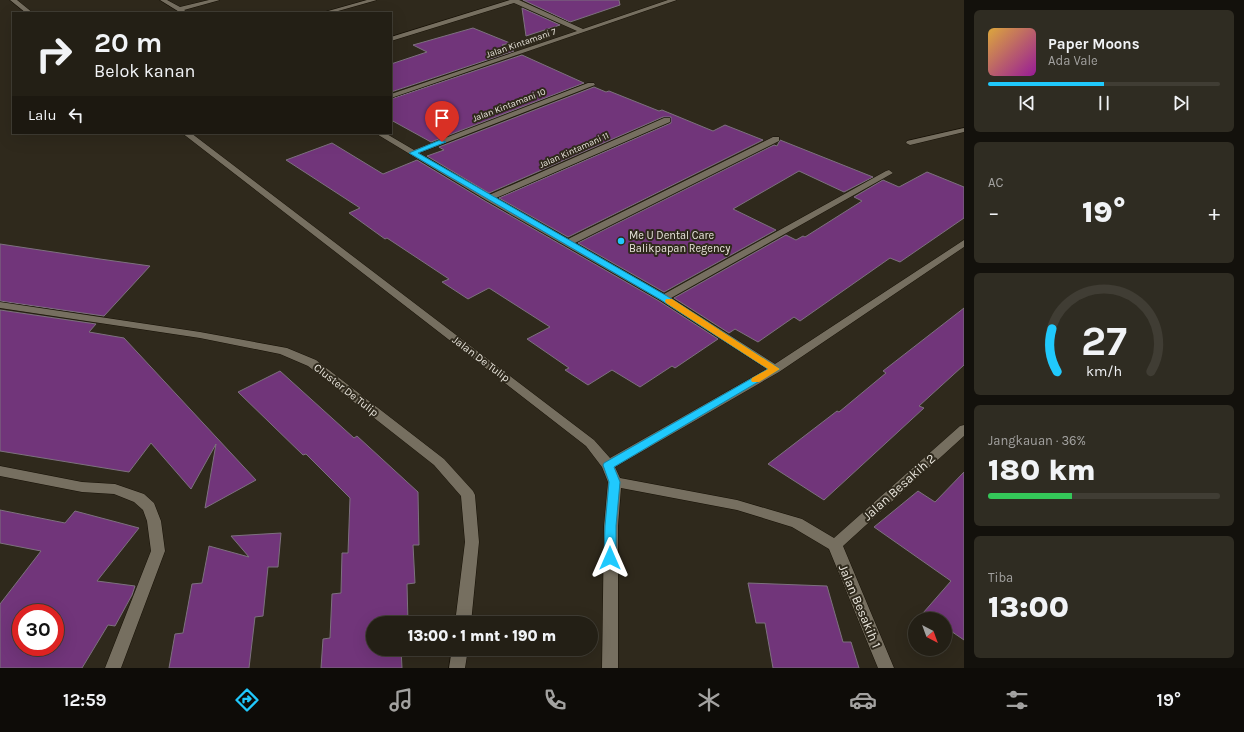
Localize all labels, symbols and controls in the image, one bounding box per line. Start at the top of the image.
text: 20 m [94,26,162,59]
street label: Jalan Kintamani 7 [485,26,558,60]
icon: right [28,28,80,80]
text: Paper Moons [1048,35,1140,53]
text: Ada Vale [1048,53,1098,68]
text: Belok kanan [94,60,195,82]
street label: Jalan Kintamani 10 [471,86,547,124]
icon: previous [1016,92,1038,114]
icon: pause [1093,92,1115,114]
icon: next [1170,92,1192,114]
pin [425,101,459,142]
icon: left [65,104,87,126]
text: Lalu [28,106,57,124]
icon: arrive [431,107,453,129]
street label: Jalan Kintamani 11 [538,130,610,170]
text: AC [988,175,1003,190]
text: 19° [1082,194,1126,230]
text: − [988,200,1000,226]
text: + [1208,200,1220,226]
place label: Me U Dental Care Balikpapan Regency [629,229,730,255]
marker: Me U Dental Care Balikpapan Regency [616,236,626,246]
text: 27 [1081,317,1127,365]
street label: Jalan De Tulip [450,333,512,385]
street label: Cluster De Tulip [311,361,381,419]
text: km/h [1086,363,1122,380]
text: Jangkauan · 36% [988,433,1086,448]
street label: Jalan Besakih 2 [860,450,938,524]
text: 180 km [988,452,1096,488]
position arrow [589,537,631,579]
street label: Jalan Besakih 1 [836,562,884,650]
text: Tiba [988,570,1013,585]
text: 13:00 [988,589,1069,625]
speed limit sign: 30 [12,604,64,656]
north arrow [908,612,952,656]
map controls [908,612,952,656]
text: 13:00 · 1 mnt · 190 m [408,627,556,645]
icon: directions [233,686,261,714]
icon: music [387,686,415,714]
icon: phone [541,686,569,714]
icon: climate [695,686,723,714]
icon: car [849,686,877,714]
icon: filters [1003,686,1031,714]
text: 12:59 [63,689,107,711]
text: 19° [1157,689,1181,711]

